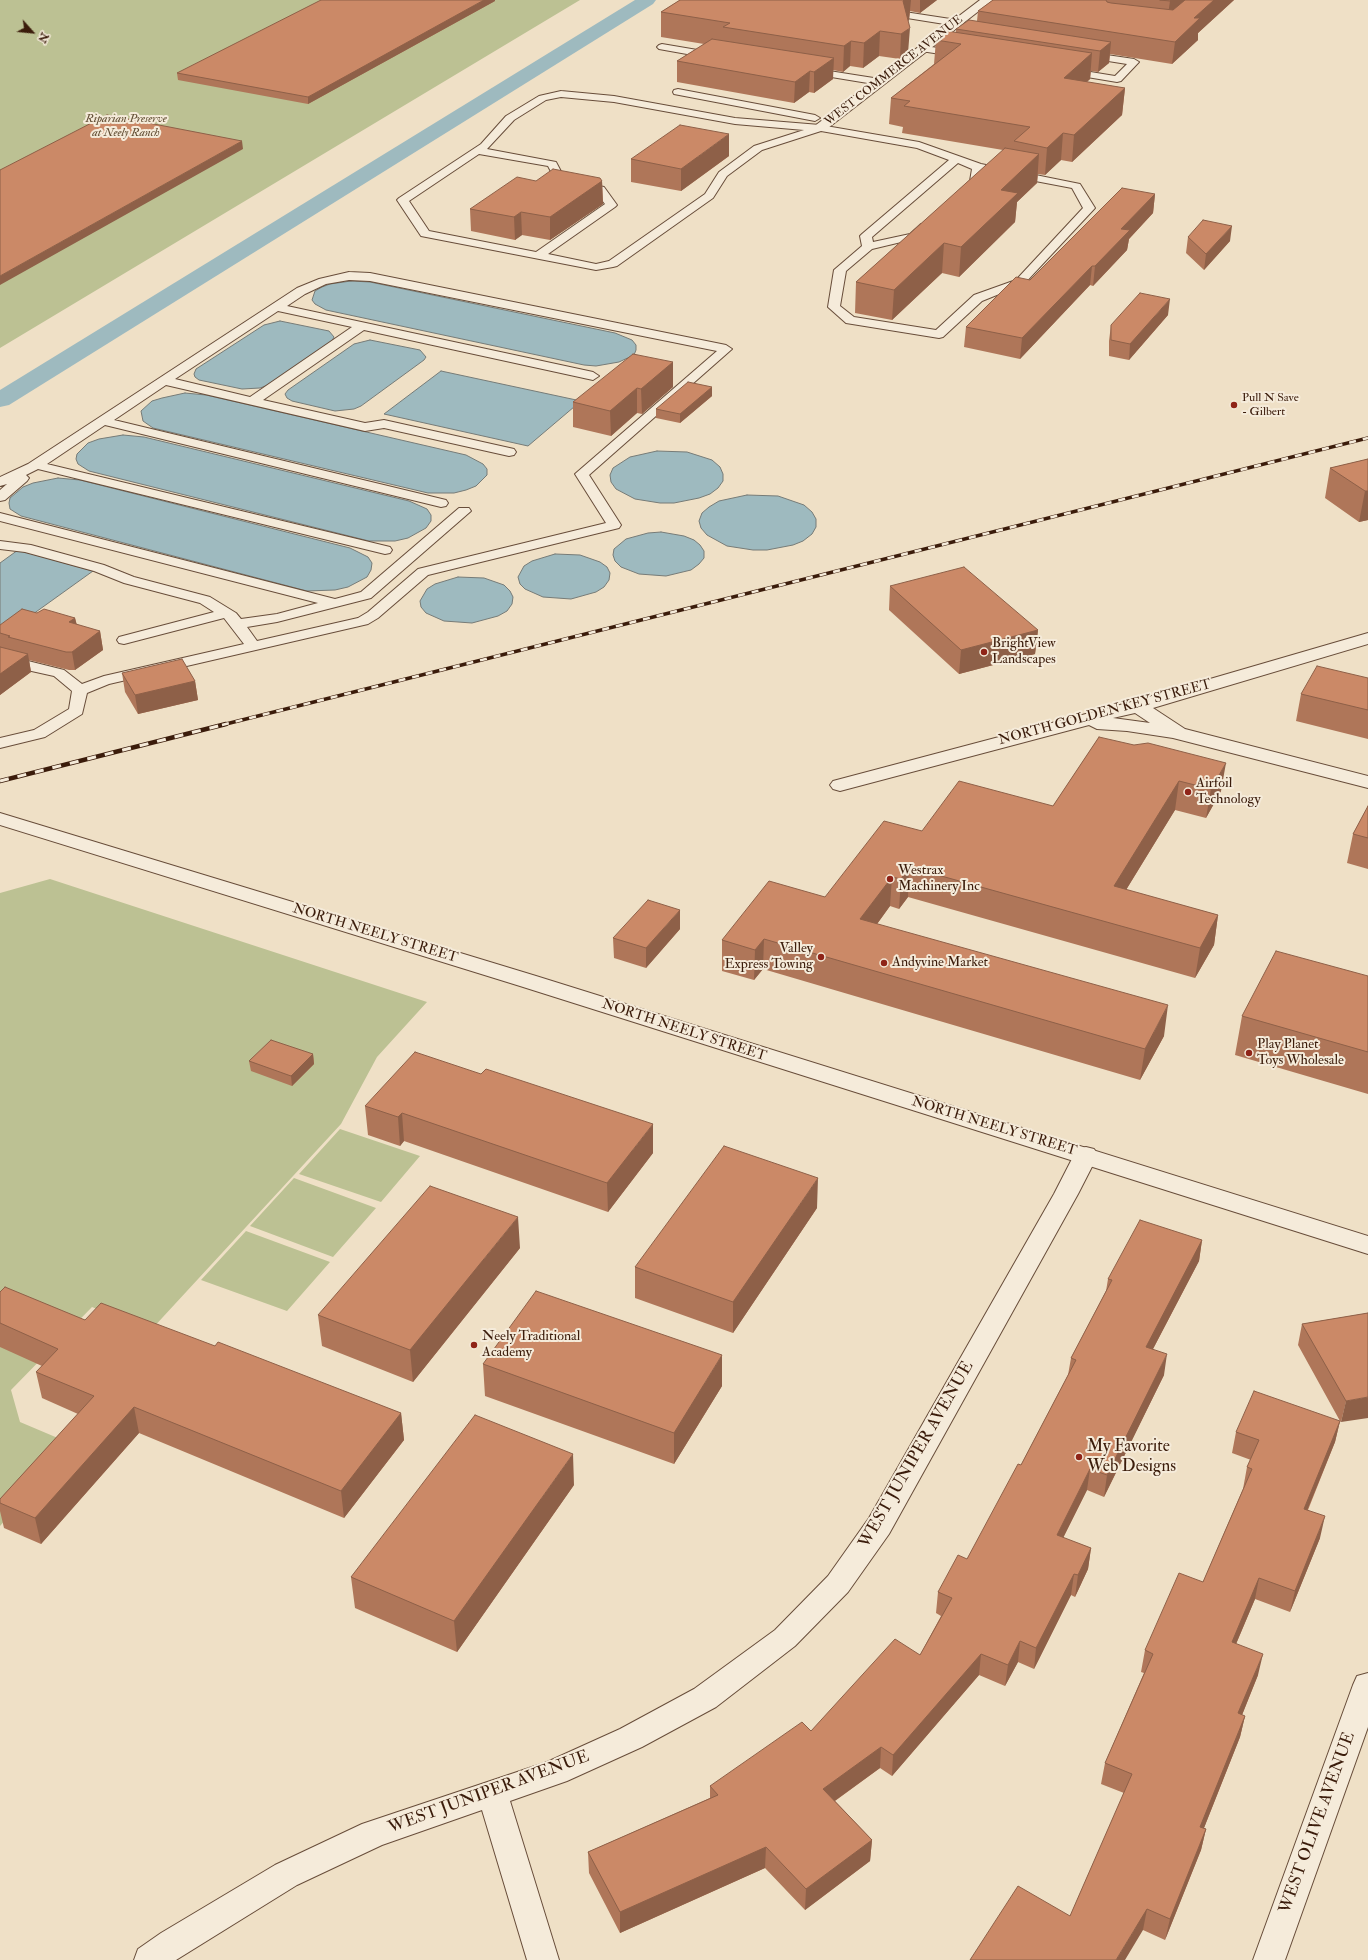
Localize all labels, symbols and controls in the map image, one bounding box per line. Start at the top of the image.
north arrow [12,12,52,52]
street label: WEST COMMERCE AVENUE [822,13,966,129]
text: N [35,30,51,45]
park label: Riparian Preserve at Neely Ranch [85,112,167,140]
place label: Pull N Save - Gilbert [1242,391,1299,419]
marker: Pull N Save - Gilbert [1229,400,1239,410]
place label: BrightView Landscapes [992,636,1056,668]
marker: BrightView Landscapes [979,647,989,657]
street label: NORTH GOLDEN KEY STREET [997,677,1213,749]
place label: Airfoil Technology [1196,776,1261,808]
marker: Airfoil Technology [1183,787,1193,797]
place label: Westrax Machinery Inc [898,863,980,896]
marker: Westrax Machinery Inc [885,874,895,884]
street label: NORTH NEELY STREET [290,901,460,967]
place label: Valley Express Towing [724,941,813,974]
marker: Valley Express Towing [816,952,826,962]
place label: Andyvine Market [892,955,988,971]
marker: Andyvine Market [879,958,889,968]
street label: NORTH NEELY STREET [600,996,768,1066]
place label: Play Planet Toys Wholesale [1257,1037,1344,1070]
marker: Play Planet Toys Wholesale [1244,1048,1254,1058]
street label: NORTH NEELY STREET [909,1094,1079,1160]
place label: Neely Traditional Academy [482,1329,580,1362]
marker: Neely Traditional Academy [469,1340,479,1350]
street label: WEST JUNIPER AVENUE [855,1358,979,1552]
place label: My Favorite Web Designs [1087,1437,1176,1477]
marker: My Favorite Web Designs [1074,1452,1084,1462]
street label: WEST OLIVE AVENUE [1276,1730,1360,1916]
street label: WEST JUNIPER AVENUE [386,1747,592,1839]

